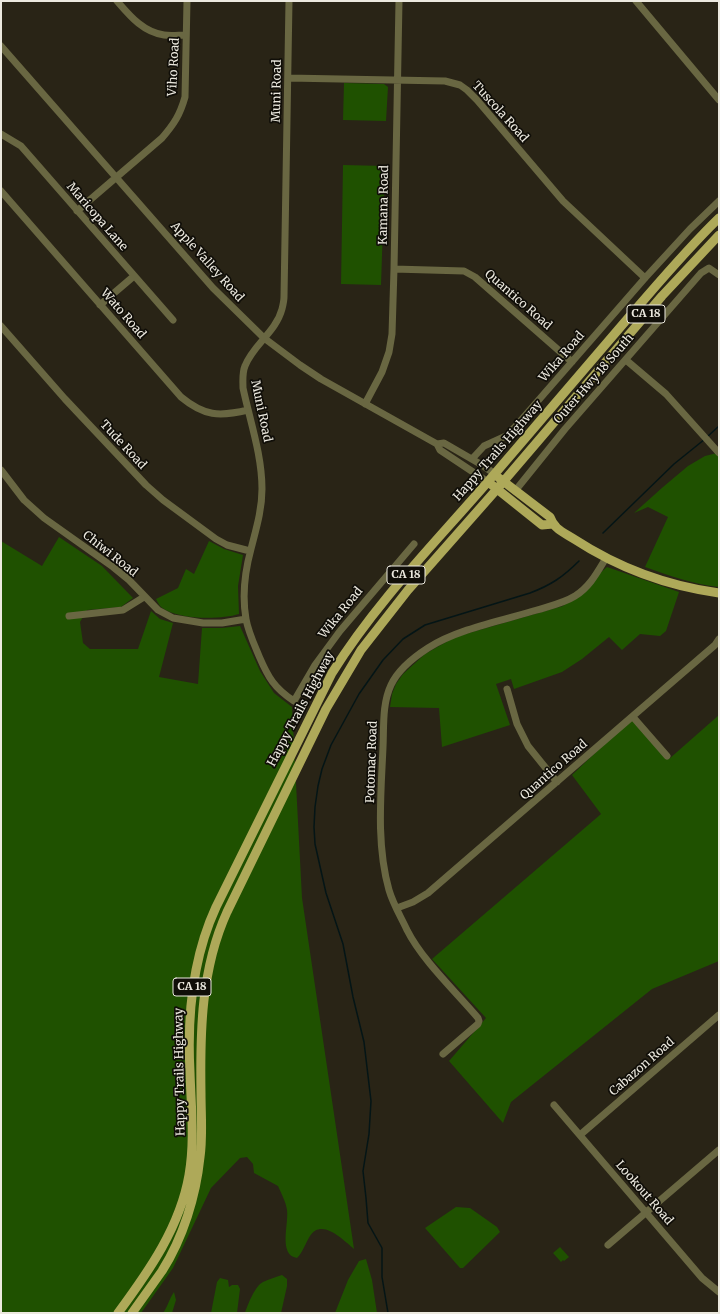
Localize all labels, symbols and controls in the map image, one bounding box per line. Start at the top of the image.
street label: Viho Road [165,37,183,97]
street label: Muni Road [269,59,285,123]
street label: Tuscola Road [469,79,531,145]
street label: Kamana Road [376,165,392,245]
street label: Maricopa Lane [63,180,131,254]
street label: Apple Valley Road [167,219,247,305]
street label: Quantico Road [482,267,554,333]
street label: Wato Road [97,286,149,342]
road number: CA 18 [627,305,665,323]
street label: Wika Road [536,329,588,385]
street label: Outer Hwy 18 South [551,331,637,427]
street label: Muni Road [247,379,275,443]
street label: Happy Trails Highway [451,398,545,504]
street label: Tude Road [97,418,149,472]
street label: Chiwi Road [80,528,140,580]
road number: CA 18 [387,566,425,584]
street label: Wika Road [316,584,366,642]
street label: Happy Trails Highway [265,649,337,769]
street label: Potomac Road [363,721,381,803]
street label: Quantico Road [518,737,590,803]
road number: CA 18 [173,978,211,996]
street label: Happy Trails Highway [172,1008,188,1136]
street label: Cabazon Road [607,1035,677,1099]
street label: Lookout Road [612,1158,676,1228]

